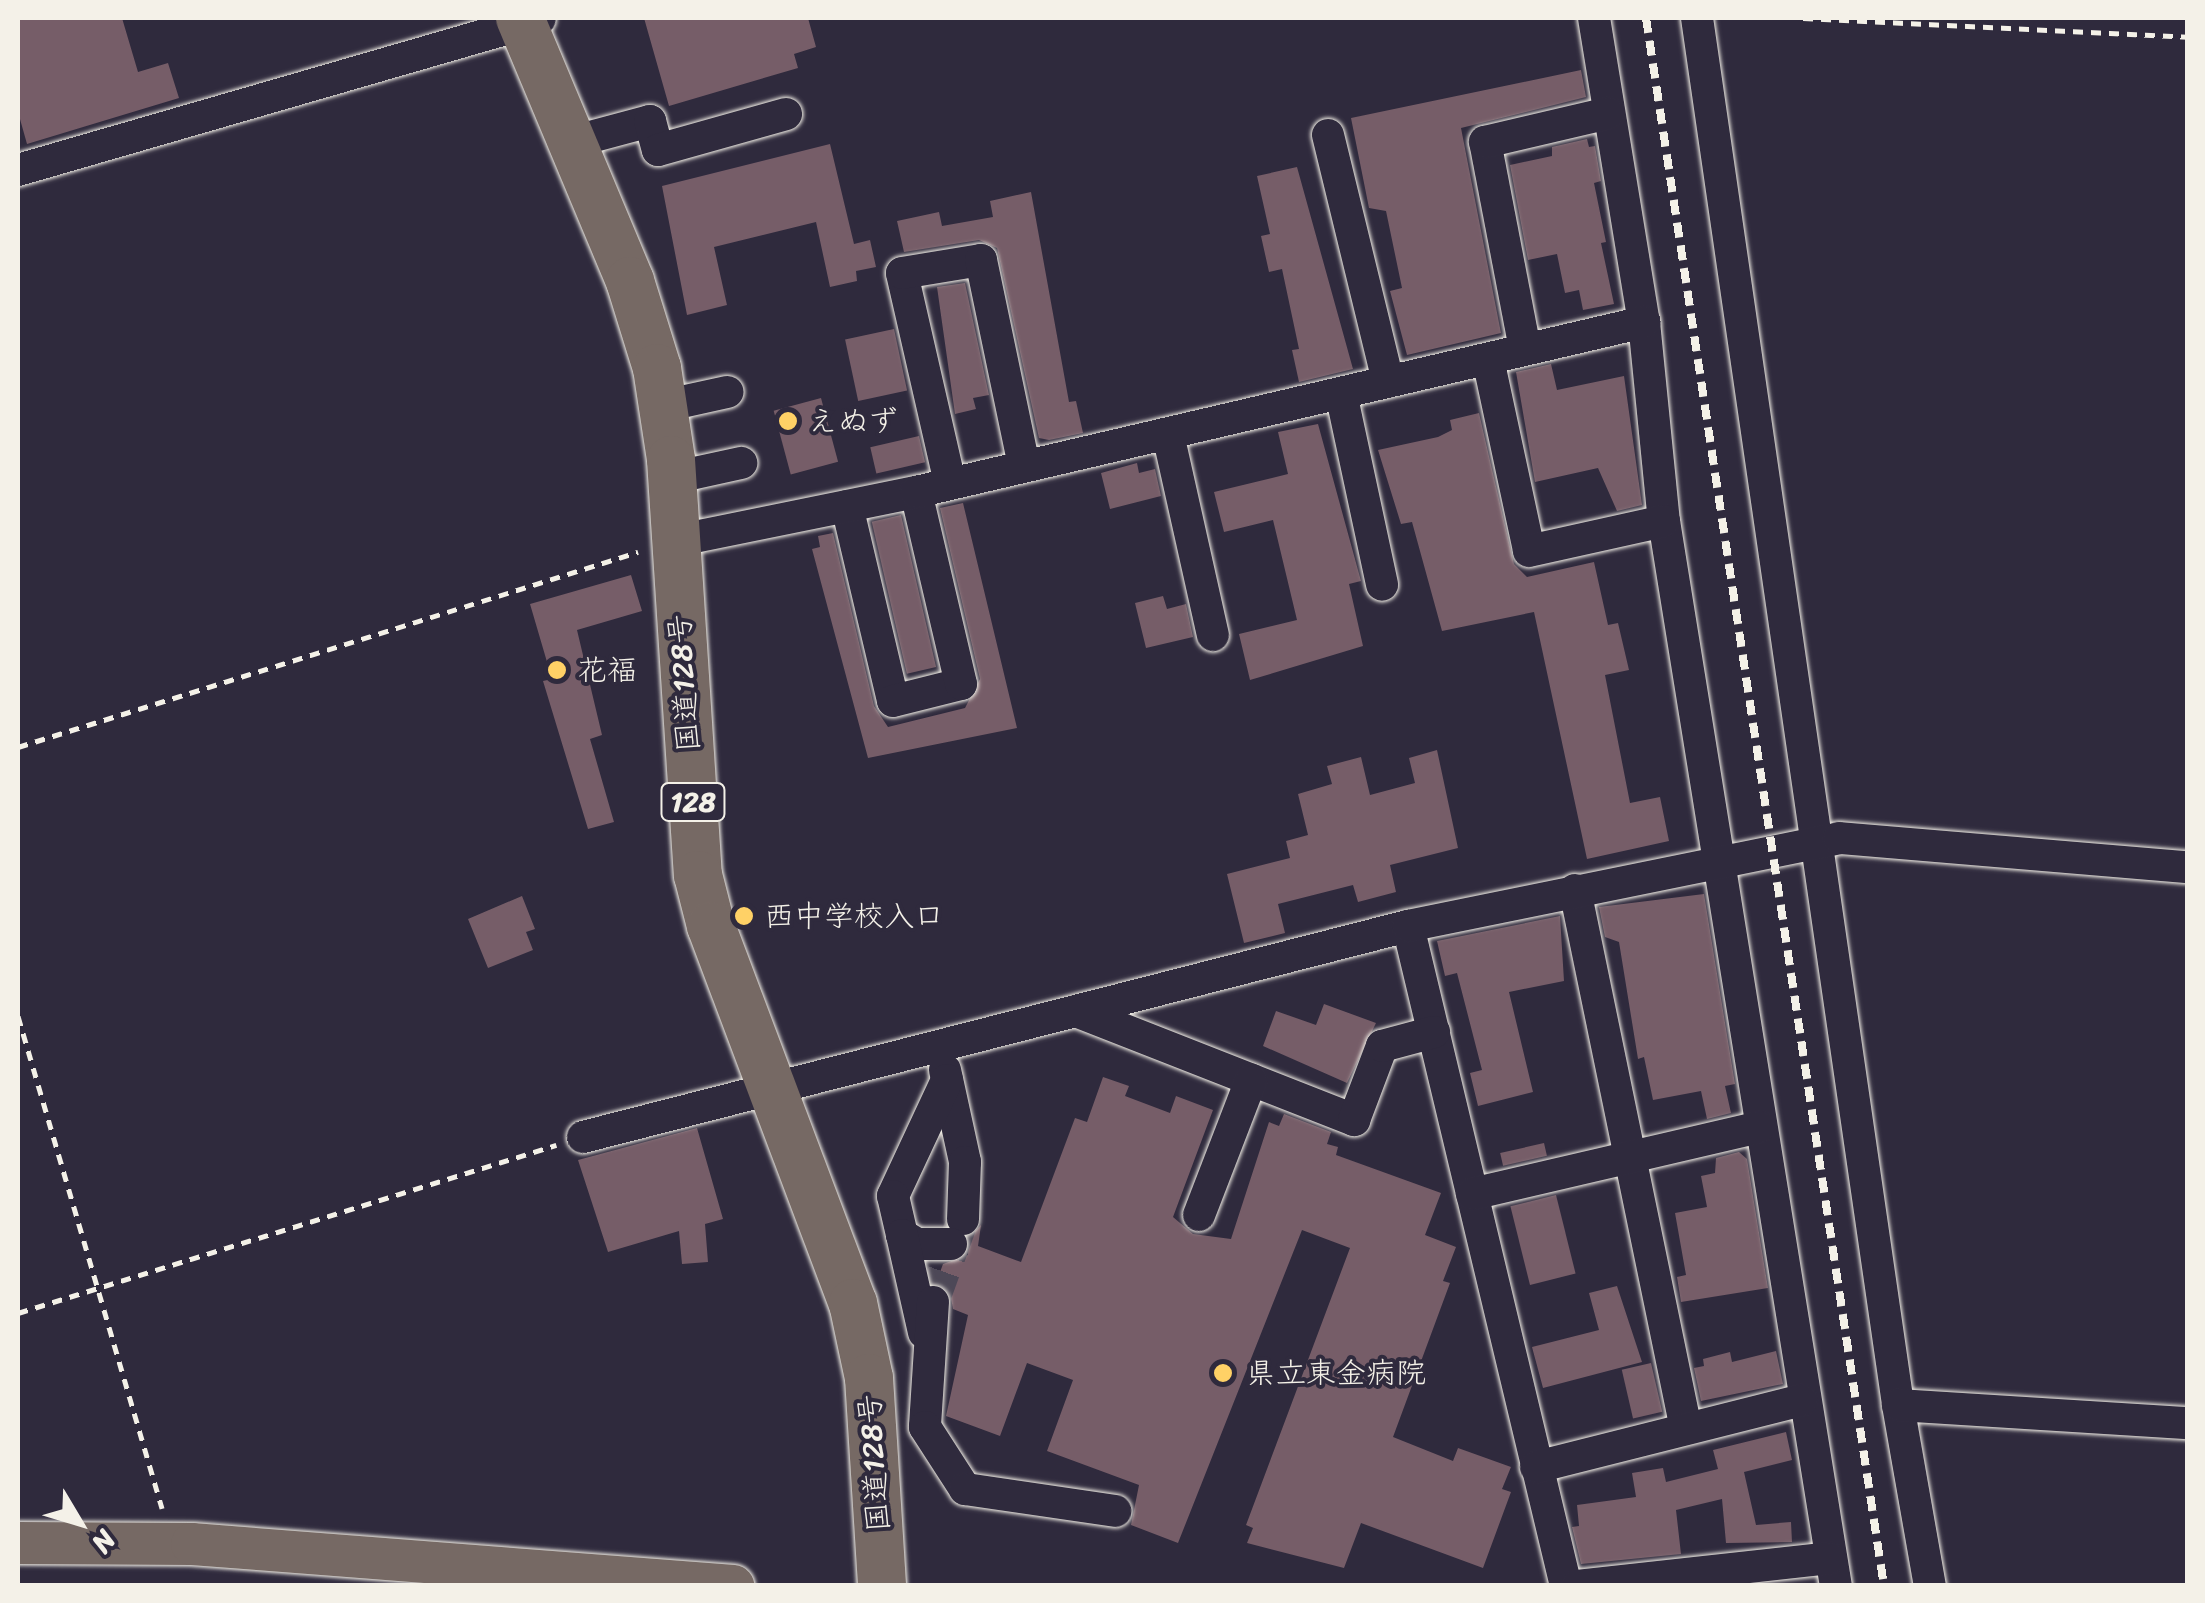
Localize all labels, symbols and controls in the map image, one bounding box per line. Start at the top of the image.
place label: えぬず [808,403,898,439]
marker: えぬず [777,410,799,432]
street label: 国道128号 [661,613,707,753]
place label: 花福 [577,652,637,688]
marker: 花福 [546,659,568,681]
road number: 128 [658,779,728,825]
place label: 西中学校入口 [764,898,944,934]
marker: 西中学校入口 [733,905,755,927]
place label: 県立東金病院 [1246,1355,1426,1391]
marker: 県立東金病院 [1210,1360,1236,1386]
street label: 国道128号 [851,1393,897,1533]
north arrow [30,1473,130,1573]
text: N [79,1519,129,1565]

